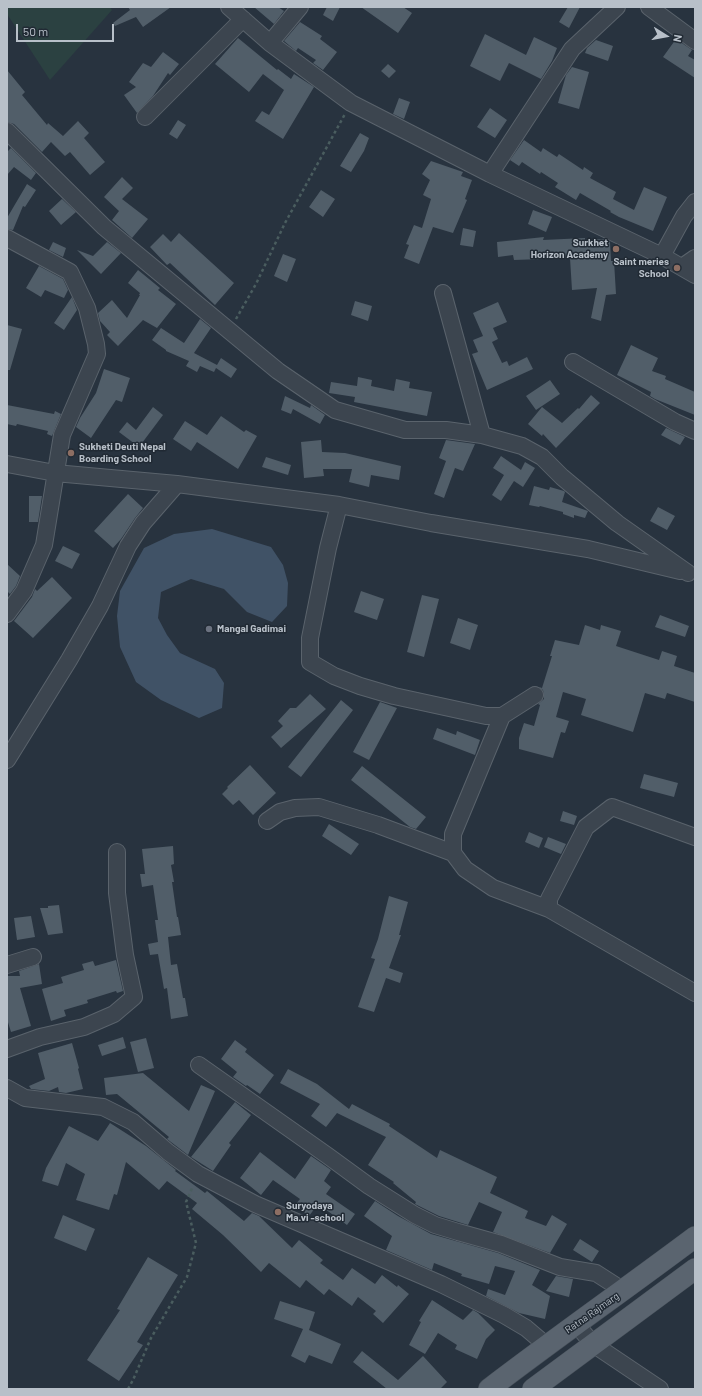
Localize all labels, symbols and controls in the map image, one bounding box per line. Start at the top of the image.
scale bar [18,16,116,42]
north arrow [646,16,686,56]
text: 50 m [23,24,48,38]
text: N [671,34,685,43]
place label: Surkhet Horizon Academy [531,237,608,260]
marker: Surkhet Horizon Academy [611,244,621,254]
place label: Saint meries School [613,256,669,280]
marker: Saint meries School [672,263,682,273]
place label: Sukheti Deuti Nepal Boarding School [79,441,166,464]
marker: Sukheti Deuti Nepal Boarding School [66,448,76,458]
place label: Mangal Gadimai [217,623,286,635]
marker: Mangal Gadimai [204,624,214,634]
place label: Suryodaya Ma.vi -school [286,1200,344,1224]
marker: Suryodaya Ma.vi -school [273,1207,283,1217]
street label: Ratna Rajmarg [563,1290,621,1336]

